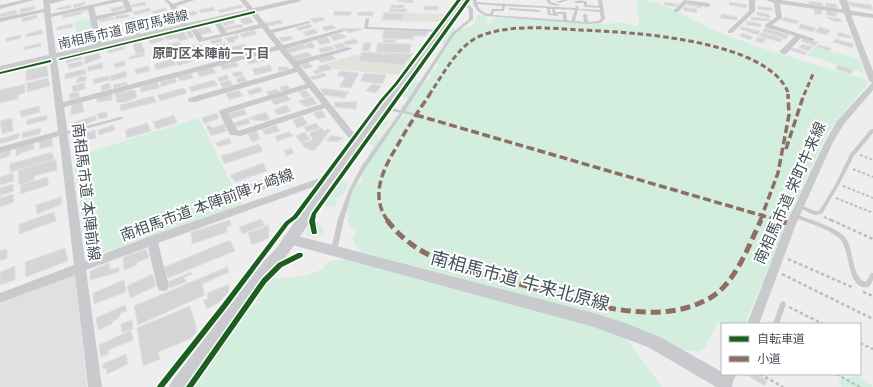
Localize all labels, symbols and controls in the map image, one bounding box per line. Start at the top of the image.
street label: 南相馬市道 原町馬場線 [57,7,190,52]
district label: 原町区本陣前一丁目 [152,46,270,61]
street label: 南相馬市道 栄町牛来線 [751,119,829,267]
street label: 南相馬市道 本陣前線 [69,122,103,262]
street label: 南相馬市道 本陣前陣ヶ崎線 [118,165,296,245]
street label: 南相馬市道 牛来北原線 [428,247,612,315]
legend [721,323,861,375]
text: 自転車道 [757,332,805,346]
text: 小道 [757,352,781,366]

